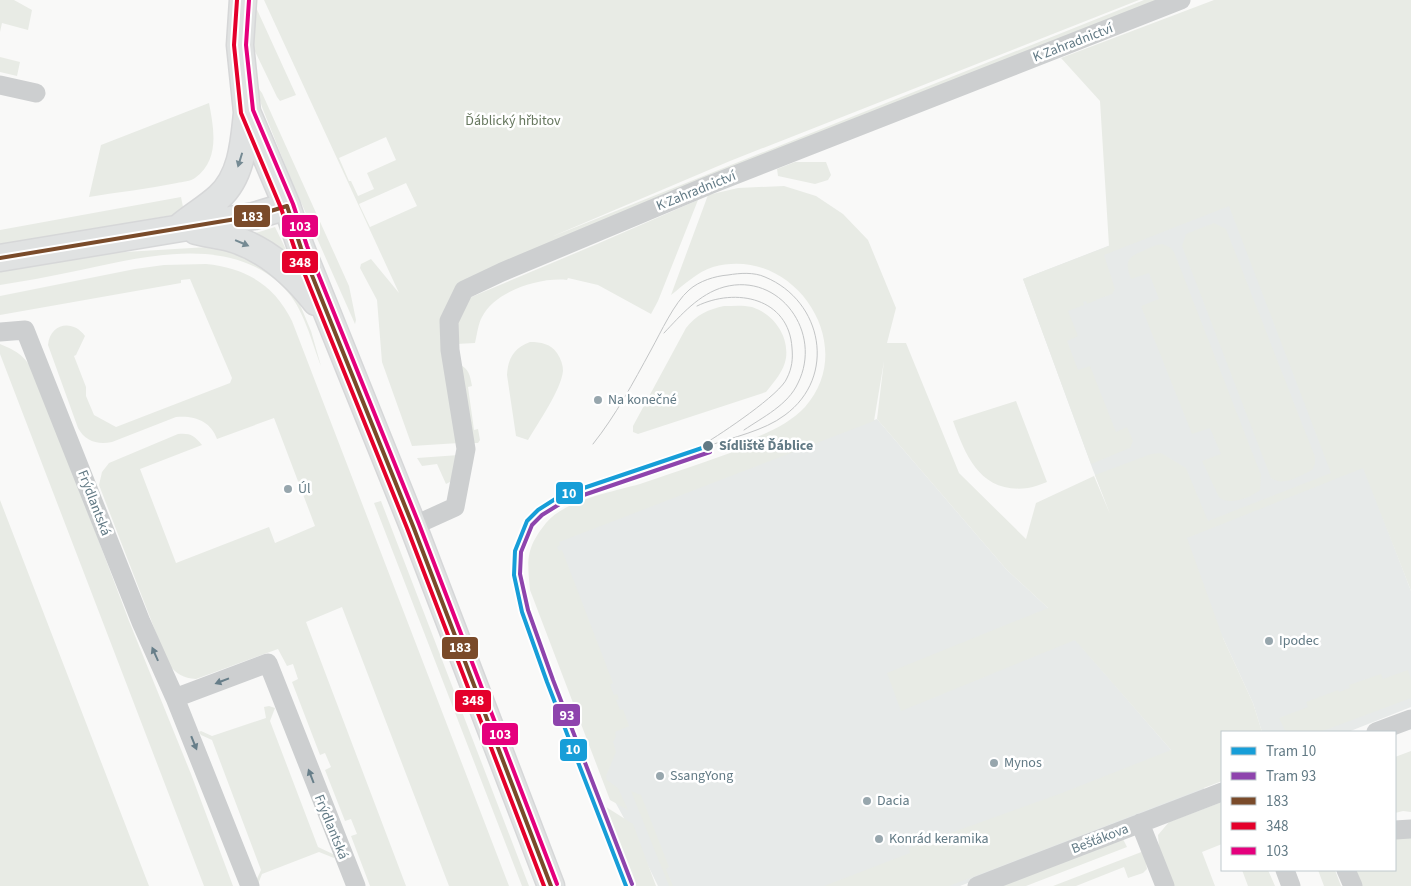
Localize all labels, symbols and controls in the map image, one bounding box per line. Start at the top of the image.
street label: K Zahradnictví [1030,18,1116,67]
park label: Ďáblický hřbitov [465,111,561,131]
one-way arrow [235,153,243,168]
street label: K Zahradnictví [653,166,739,216]
line badge: 183 [233,204,271,228]
text: 183 [241,207,263,227]
line badge: 103 [281,214,319,238]
text: 103 [289,217,311,237]
one-way arrow [235,240,249,248]
line badge: 348 [281,250,319,274]
text: 348 [289,253,311,273]
place label: Na konečné [608,390,677,410]
marker: Na konečné [592,394,604,406]
place label: Sídliště Ďáblice [719,436,813,456]
marker: Sídliště Ďáblice [701,439,715,453]
street label: Frýdlantská [72,467,116,539]
place label: Úl [298,479,311,499]
line badge: 10 [555,481,584,505]
marker: Úl [282,483,294,495]
text: 10 [562,484,576,504]
place label: Ipodec [1279,631,1320,651]
marker: Ipodec [1263,635,1275,647]
line badge: 183 [441,636,479,660]
text: 183 [449,638,471,658]
one-way arrow [151,647,159,661]
one-way arrow [215,677,229,685]
line badge: 348 [454,689,492,713]
text: 348 [462,691,484,711]
line badge: 93 [552,703,581,727]
text: 93 [560,706,574,726]
line badge: 103 [481,722,519,746]
text: 103 [489,725,511,745]
legend [1221,731,1396,871]
one-way arrow [190,736,198,751]
line badge: 10 [559,738,588,762]
text: 10 [566,740,580,760]
text: Tram 10 [1266,741,1316,762]
place label: Mynos [1004,753,1042,773]
marker: Mynos [988,757,1000,769]
place label: SsangYong [670,766,733,786]
text: Tram 93 [1266,766,1316,787]
one-way arrow [307,768,315,783]
marker: SsangYong [654,770,666,782]
street label: Frýdlantská [309,791,353,863]
place label: Dacia [877,791,910,811]
text: 183 [1266,791,1288,812]
marker: Dacia [861,795,873,807]
text: 348 [1266,816,1288,837]
street label: Bešťákova [1069,819,1131,859]
place label: Konrád keramika [889,829,989,849]
marker: Konrád keramika [873,833,885,845]
text: 103 [1266,841,1288,862]

